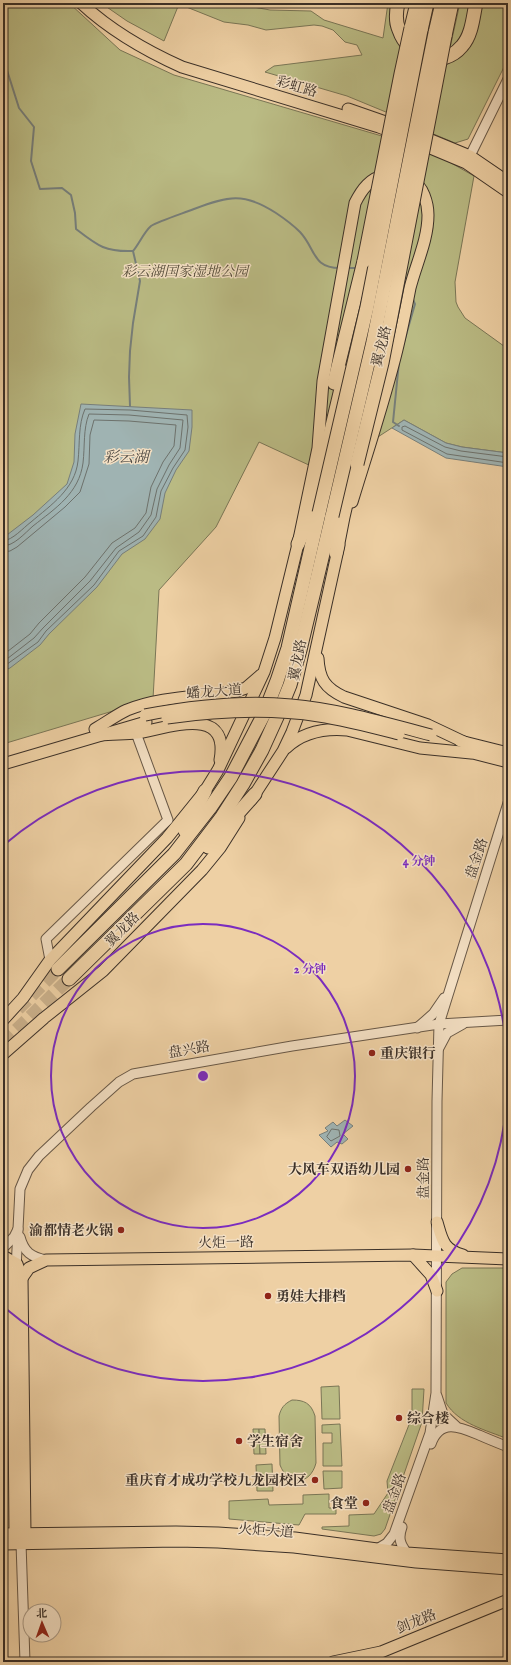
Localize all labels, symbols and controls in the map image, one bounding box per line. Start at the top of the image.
street label: 彩虹路 [274,72,319,102]
park label: 彩云湖国家湿地公园 [122,263,250,281]
street label: 翼龙路 [368,324,396,369]
water label: 彩云湖 [103,448,151,467]
street label: 翼龙路 [285,638,311,683]
street label: 蟠龙大道 [186,681,243,703]
street label: 盘金路 [462,836,492,881]
text: 4 分钟 [403,854,435,869]
street label: 翼龙路 [101,908,144,951]
text: 2 分钟 [294,962,326,977]
street label: 盘兴路 [167,1037,211,1062]
place label: 重庆银行 [380,1045,436,1063]
marker: 重庆银行 [367,1048,377,1058]
centre of rings [196,1069,210,1083]
street label: 盘金路 [415,1157,433,1199]
place label: 大风车双语幼儿园 [288,1161,400,1179]
marker: 大风车双语幼儿园 [403,1164,413,1174]
place label: 渝都情老火锅 [29,1222,113,1240]
marker: 渝都情老火锅 [116,1225,126,1235]
street label: 火炬一路 [198,1234,254,1252]
place label: 勇娃大排档 [276,1288,346,1306]
marker: 勇娃大排档 [263,1291,273,1301]
place label: 综合楼 [407,1410,449,1428]
marker: 综合楼 [394,1413,404,1423]
place label: 学生宿舍 [247,1433,304,1451]
marker: 学生宿舍 [234,1436,244,1446]
street label: 盘金路 [379,1471,411,1516]
place label: 重庆育才成功学校九龙园校区 [125,1472,307,1490]
marker: 重庆育才成功学校九龙园校区 [310,1475,320,1485]
place label: 食堂 [330,1495,358,1513]
marker: 食堂 [361,1498,371,1508]
street label: 火炬大道 [237,1520,294,1542]
north arrow [22,1603,62,1643]
street label: 剑龙路 [394,1606,439,1638]
text: 北 [36,1607,47,1621]

